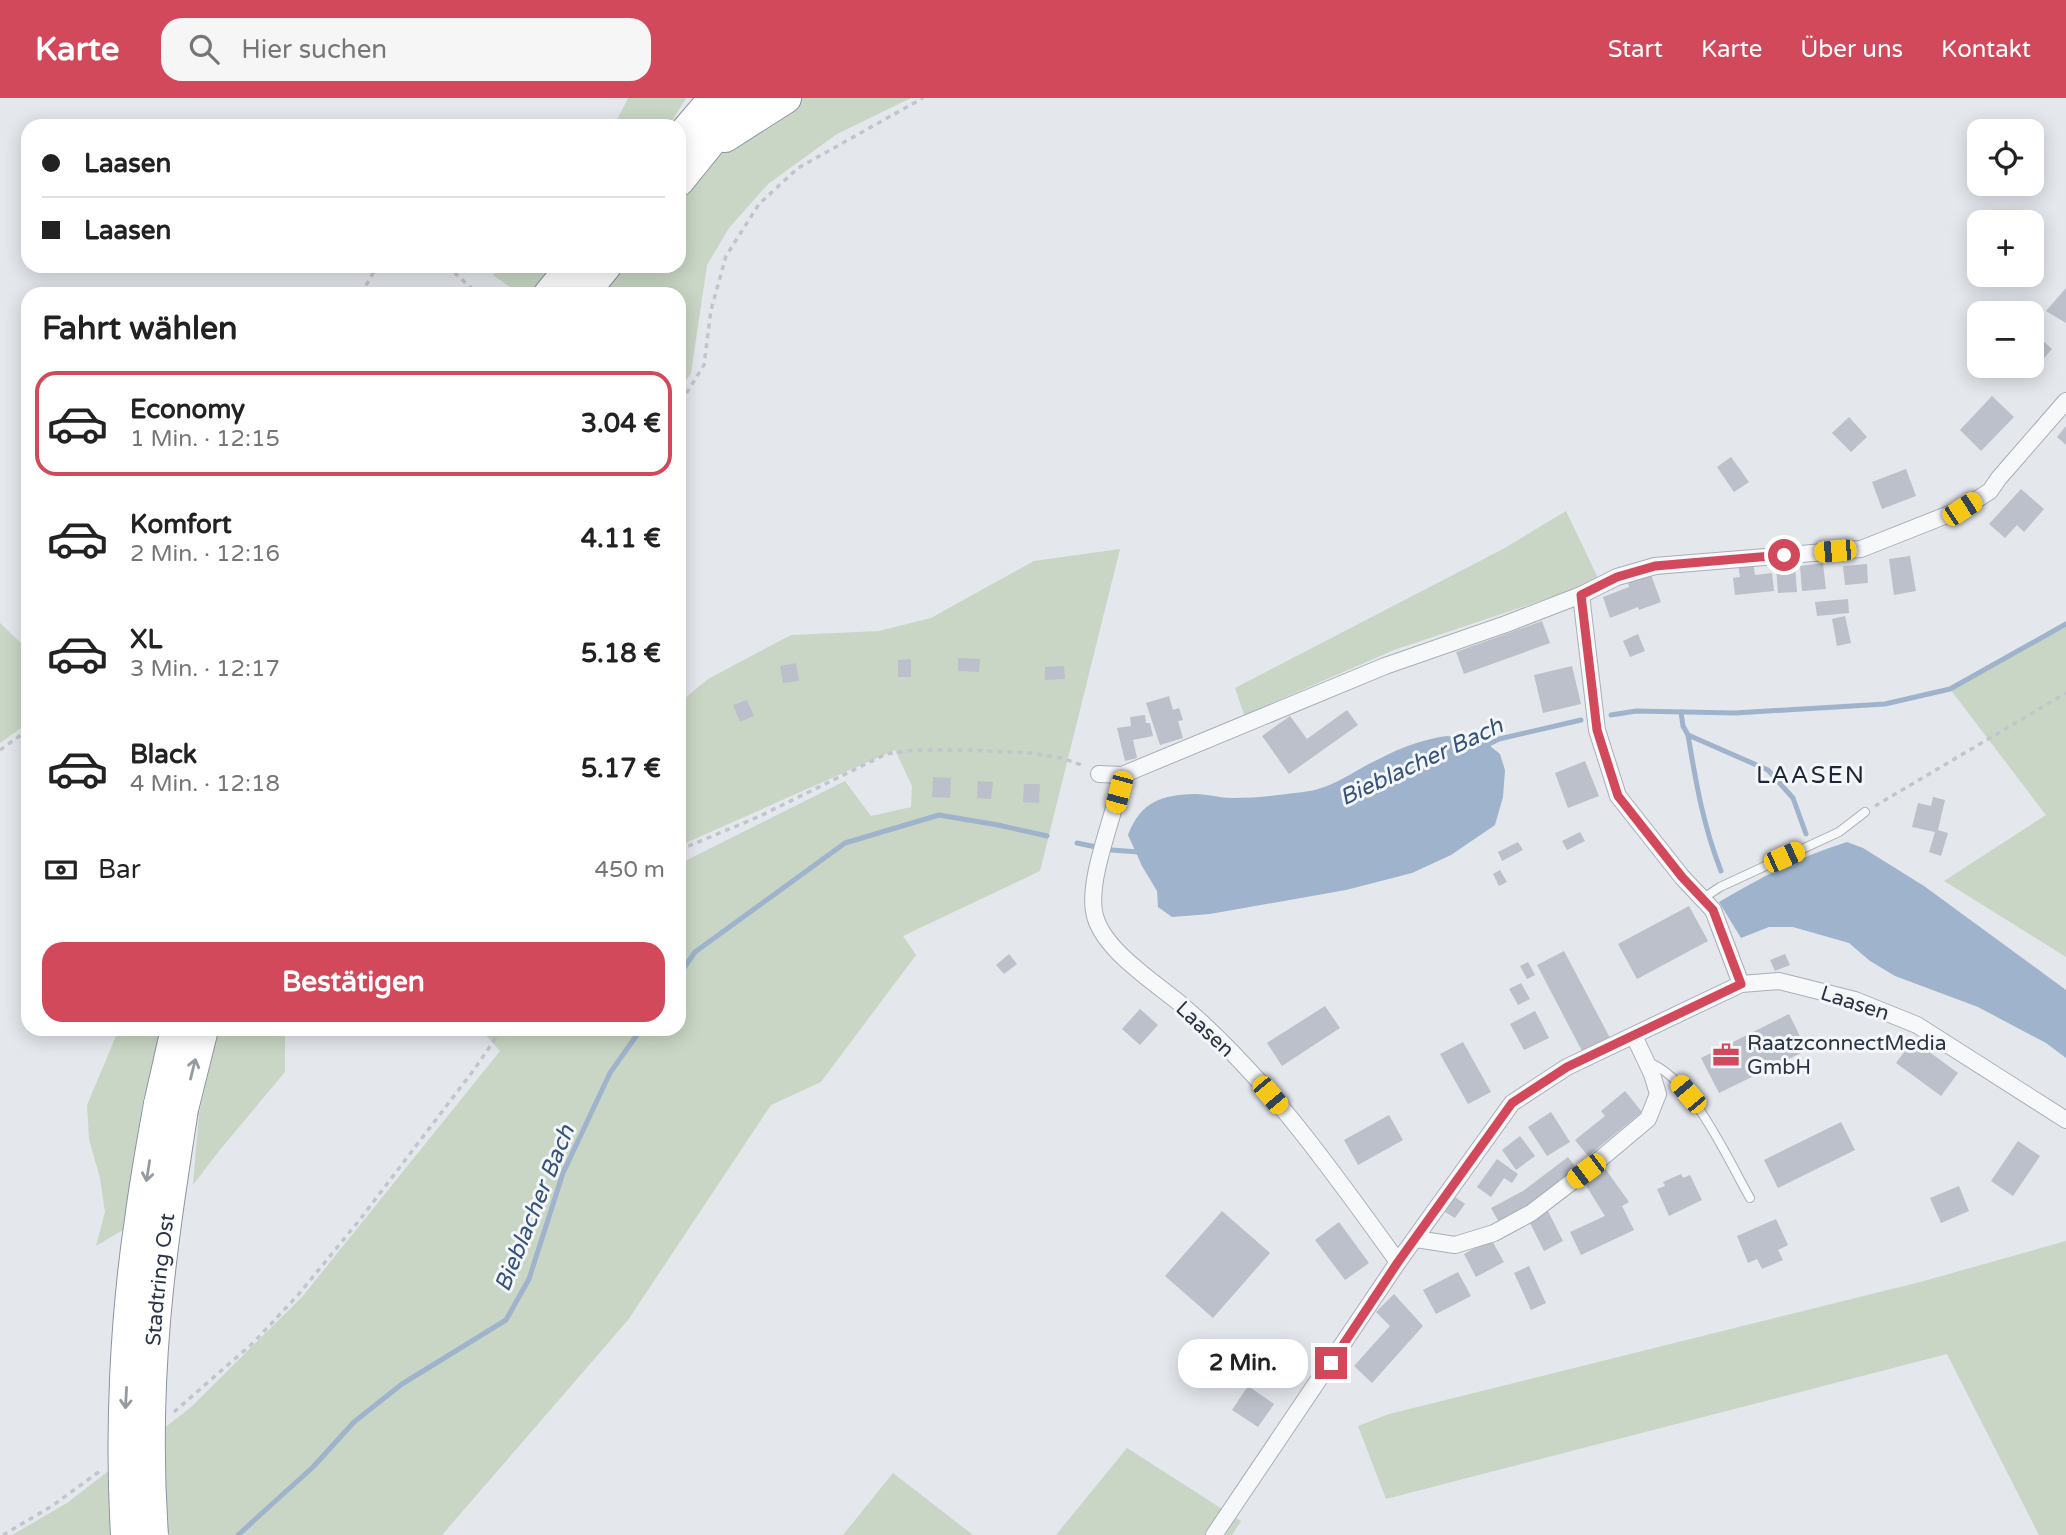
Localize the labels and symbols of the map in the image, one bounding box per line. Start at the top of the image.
car [1939,489,1986,529]
route start [1768,539,1800,571]
car [1814,539,1857,563]
water label: Bieblacher Bach [1335,711,1508,812]
district label: LAASEN [1756,761,1866,790]
car [1104,769,1135,815]
car [1761,839,1808,875]
street label: Laasen [1817,981,1892,1026]
street label: Laasen [1170,996,1239,1063]
place label: RaatzconnectMedia GmbH [1747,1031,1947,1080]
office icon: RaatzconnectMedia GmbH [1711,1040,1741,1070]
one-way arrow [187,1058,200,1081]
car [1667,1071,1710,1117]
car [1249,1072,1292,1118]
water label: Bieblacher Bach [489,1120,581,1296]
car [1563,1150,1610,1192]
one-way arrow [141,1159,154,1182]
street label: Stadtring Ost [141,1212,180,1347]
callout: 2 Min. [1177,1338,1306,1388]
route end [1315,1347,1347,1379]
one-way arrow [119,1386,132,1409]

